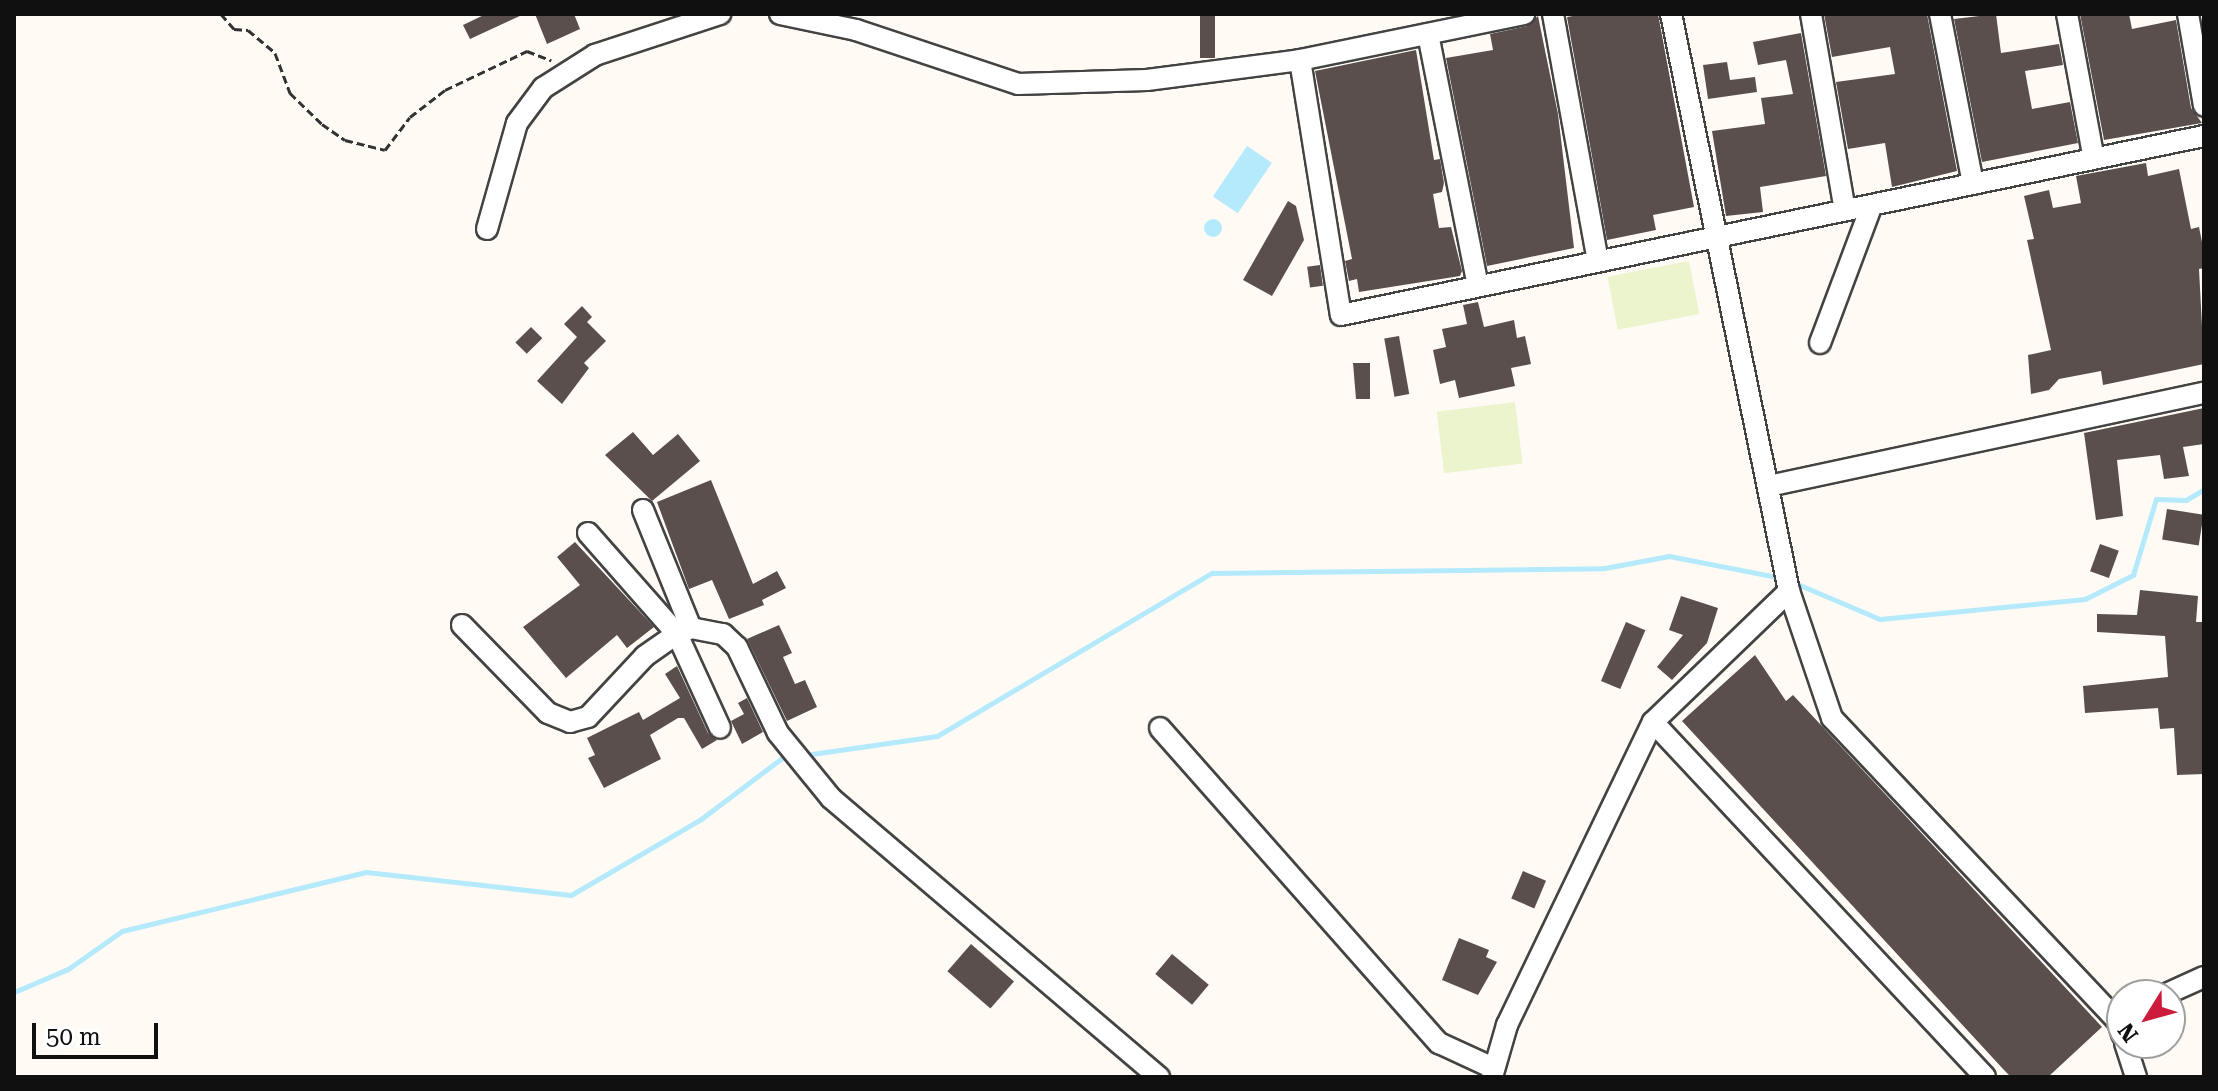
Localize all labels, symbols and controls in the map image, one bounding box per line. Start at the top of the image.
north arrow [2106,979,2186,1059]
scale bar [36,1007,162,1057]
text: N [2113,1018,2143,1047]
text: 50 m [46,1023,101,1051]

